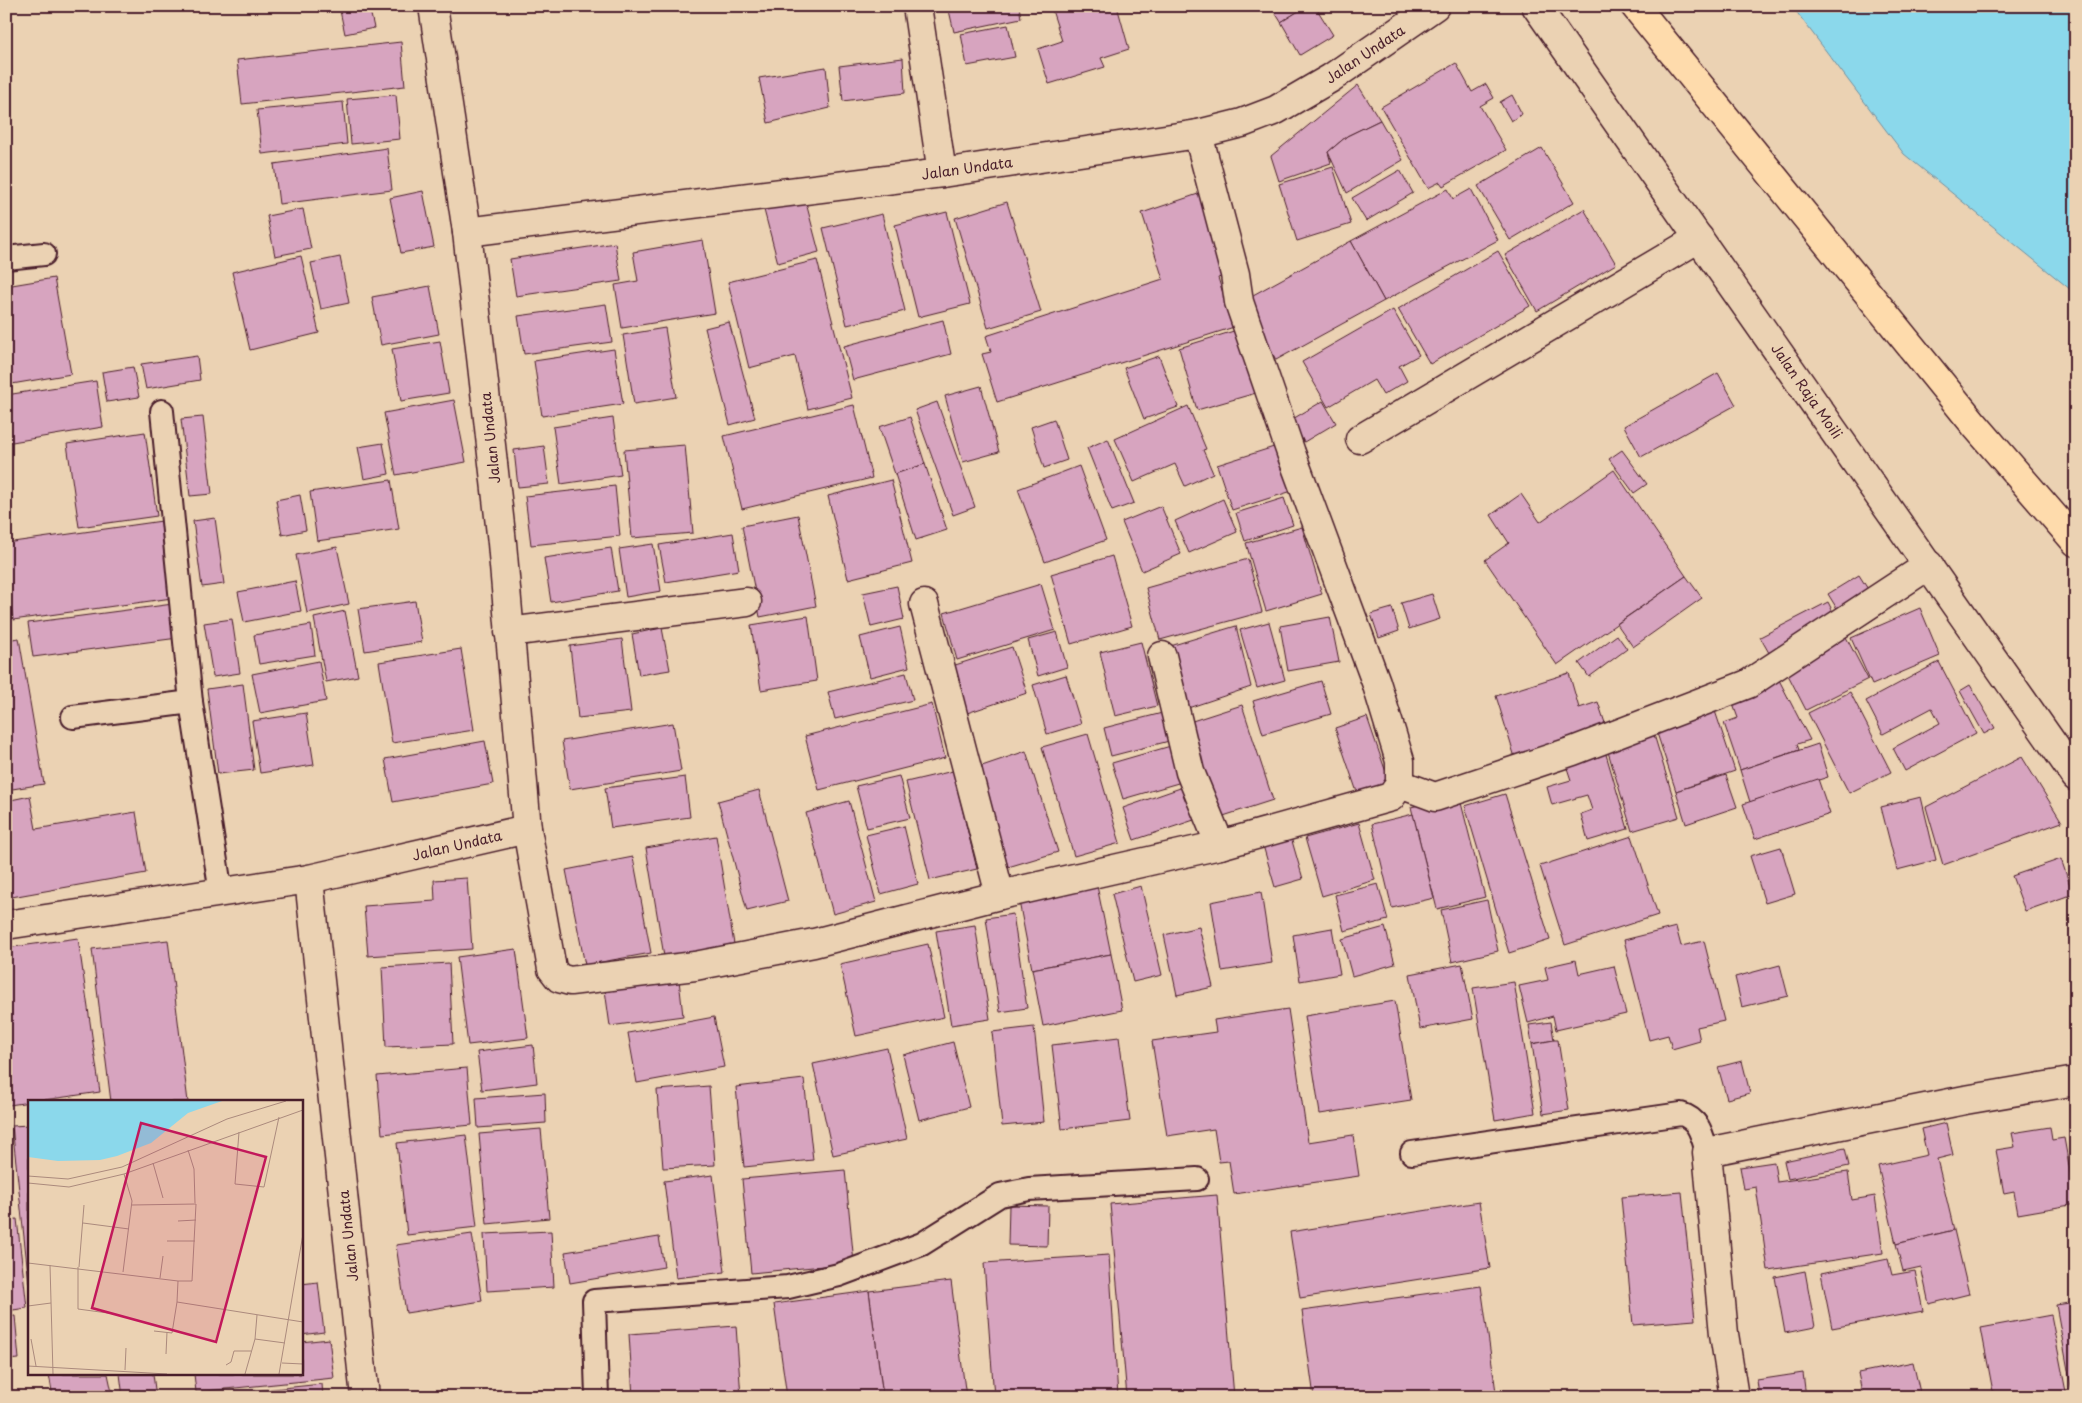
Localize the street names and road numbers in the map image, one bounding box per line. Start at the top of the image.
street label: Jalan Undata [1321,20,1409,88]
street label: Jalan Undata [920,151,1014,185]
street label: Jalan Raja Moili [1766,339,1848,443]
street label: Jalan Undata [475,391,505,485]
street label: Jalan Undata [410,824,504,866]
street label: Jalan Undata [333,1189,363,1283]

